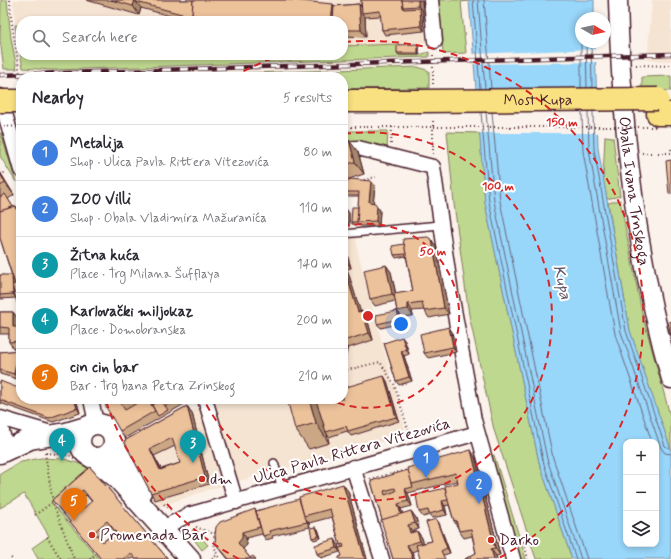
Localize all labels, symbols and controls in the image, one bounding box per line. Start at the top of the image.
north arrow [575,12,611,48]
search box [16,16,348,60]
icon: search [30,27,52,49]
text: Search here [62,28,138,48]
text: Nearby [32,87,84,109]
street label: Most Kupa [503,89,573,111]
text: 5 results [283,90,332,107]
text: 150 m [546,115,578,131]
street label: Obala Ivana Trnskoga [614,116,655,268]
text: Metalija [70,134,124,154]
text: 1 [42,144,48,161]
text: 80 m [303,144,332,161]
text: Shop · Ulica Pavla Rittera Vitezovića [70,154,269,171]
text: 100 m [482,179,515,195]
text: ZOO Villi [70,190,131,210]
text: 2 [42,200,48,217]
text: 110 m [299,200,332,217]
text: Shop · Obala Vladimira Mažuranića [70,210,267,227]
text: 50 m [420,244,447,260]
text: Žitna kuća [70,246,140,266]
text: 3 [42,256,48,273]
text: 140 m [297,256,332,273]
water label: Kupa [547,263,577,302]
text: Place · Trg Milana Šufflaya [70,266,220,283]
text: Karlovački miljokaz [70,302,193,322]
centre of rings [361,309,375,323]
text: 4 [41,312,49,329]
text: 200 m [297,312,332,329]
your location [391,314,411,334]
text: Place · Domobranska [70,322,186,339]
text: cin cin bar [70,358,138,378]
text: 5 [41,368,49,385]
text: 210 m [298,368,332,385]
text: Bar · Trg bana Petra Zrinskog [70,378,235,395]
street label: Ulica Pavla Rittera Vitezovića [251,413,453,489]
pin: 4 [49,428,75,461]
pin: 3 [180,430,206,463]
map controls [623,439,659,547]
button: + [623,439,659,475]
pin: 1 [413,445,439,478]
place label: dm [210,469,233,490]
pin: 2 [466,471,492,504]
marker: dm [197,474,207,484]
button: − [623,475,659,511]
pin: 5 [61,488,87,521]
button: layers [623,511,659,547]
place label: Promenada Bar [100,525,207,546]
marker: Promenada Bar [87,530,97,540]
place label: Darko [499,530,539,551]
marker: Darko [486,535,496,545]

